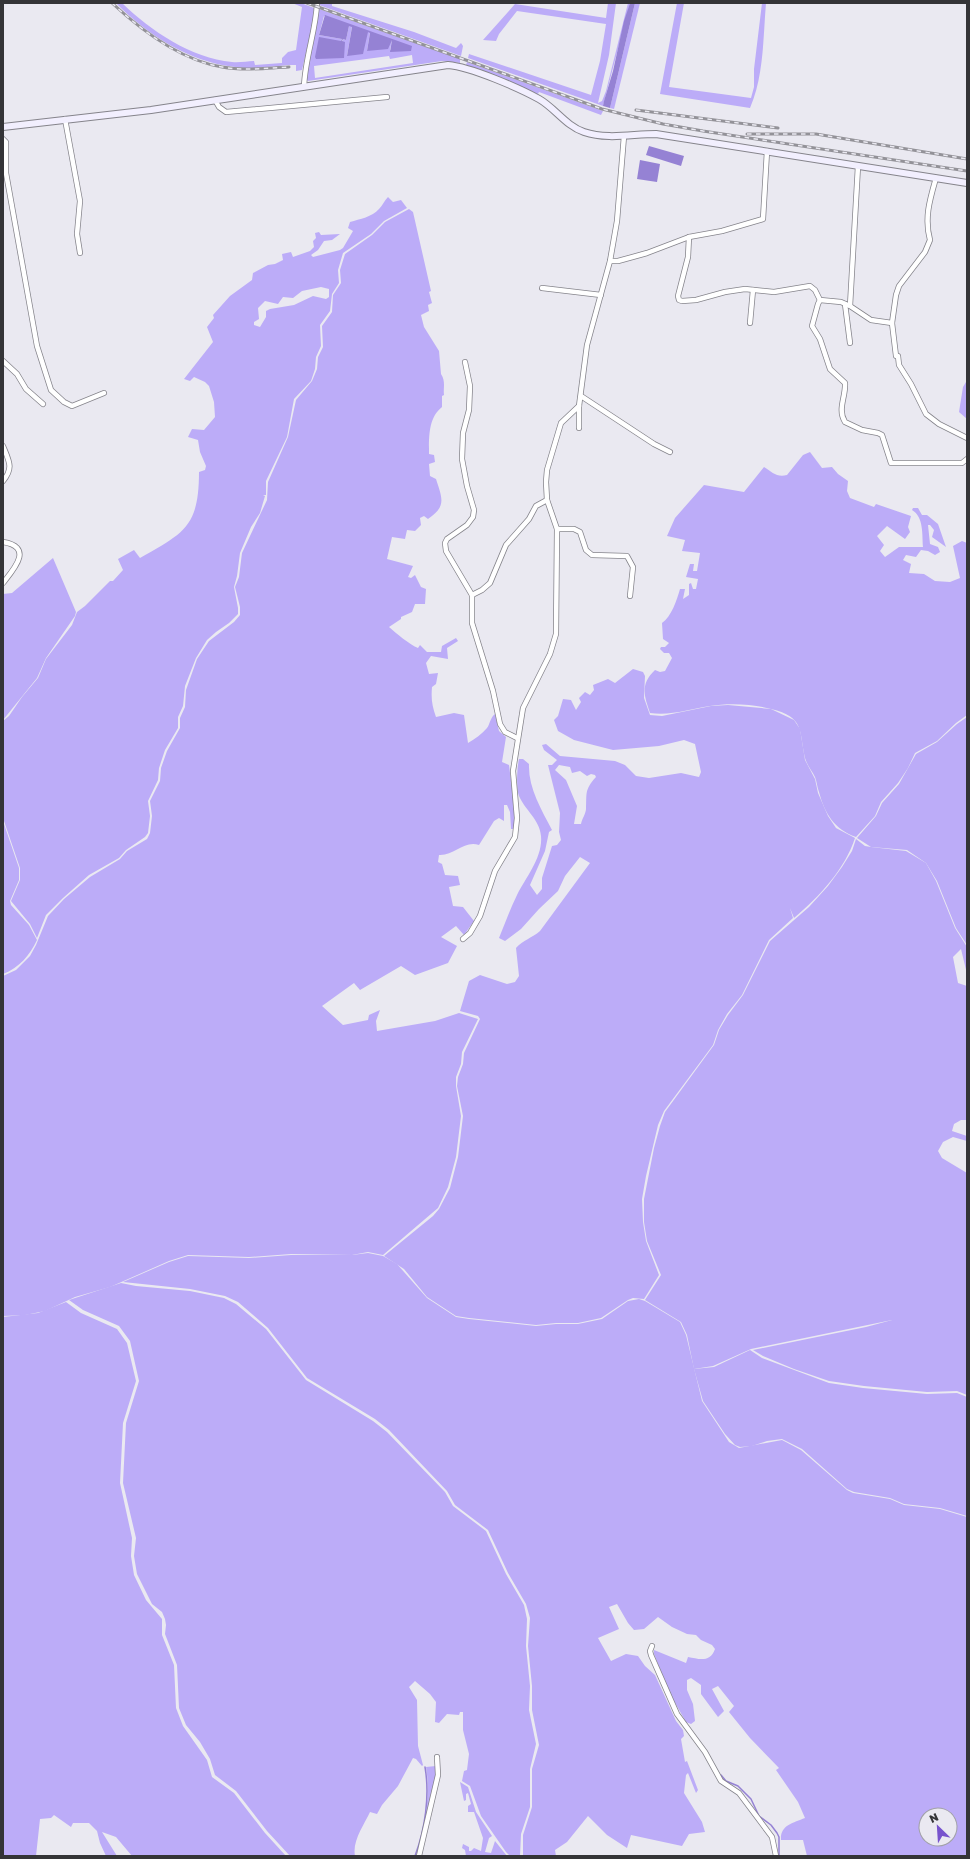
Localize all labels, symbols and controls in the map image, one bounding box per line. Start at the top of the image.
north arrow [918,1807,958,1847]
text: N [927,1810,940,1825]

